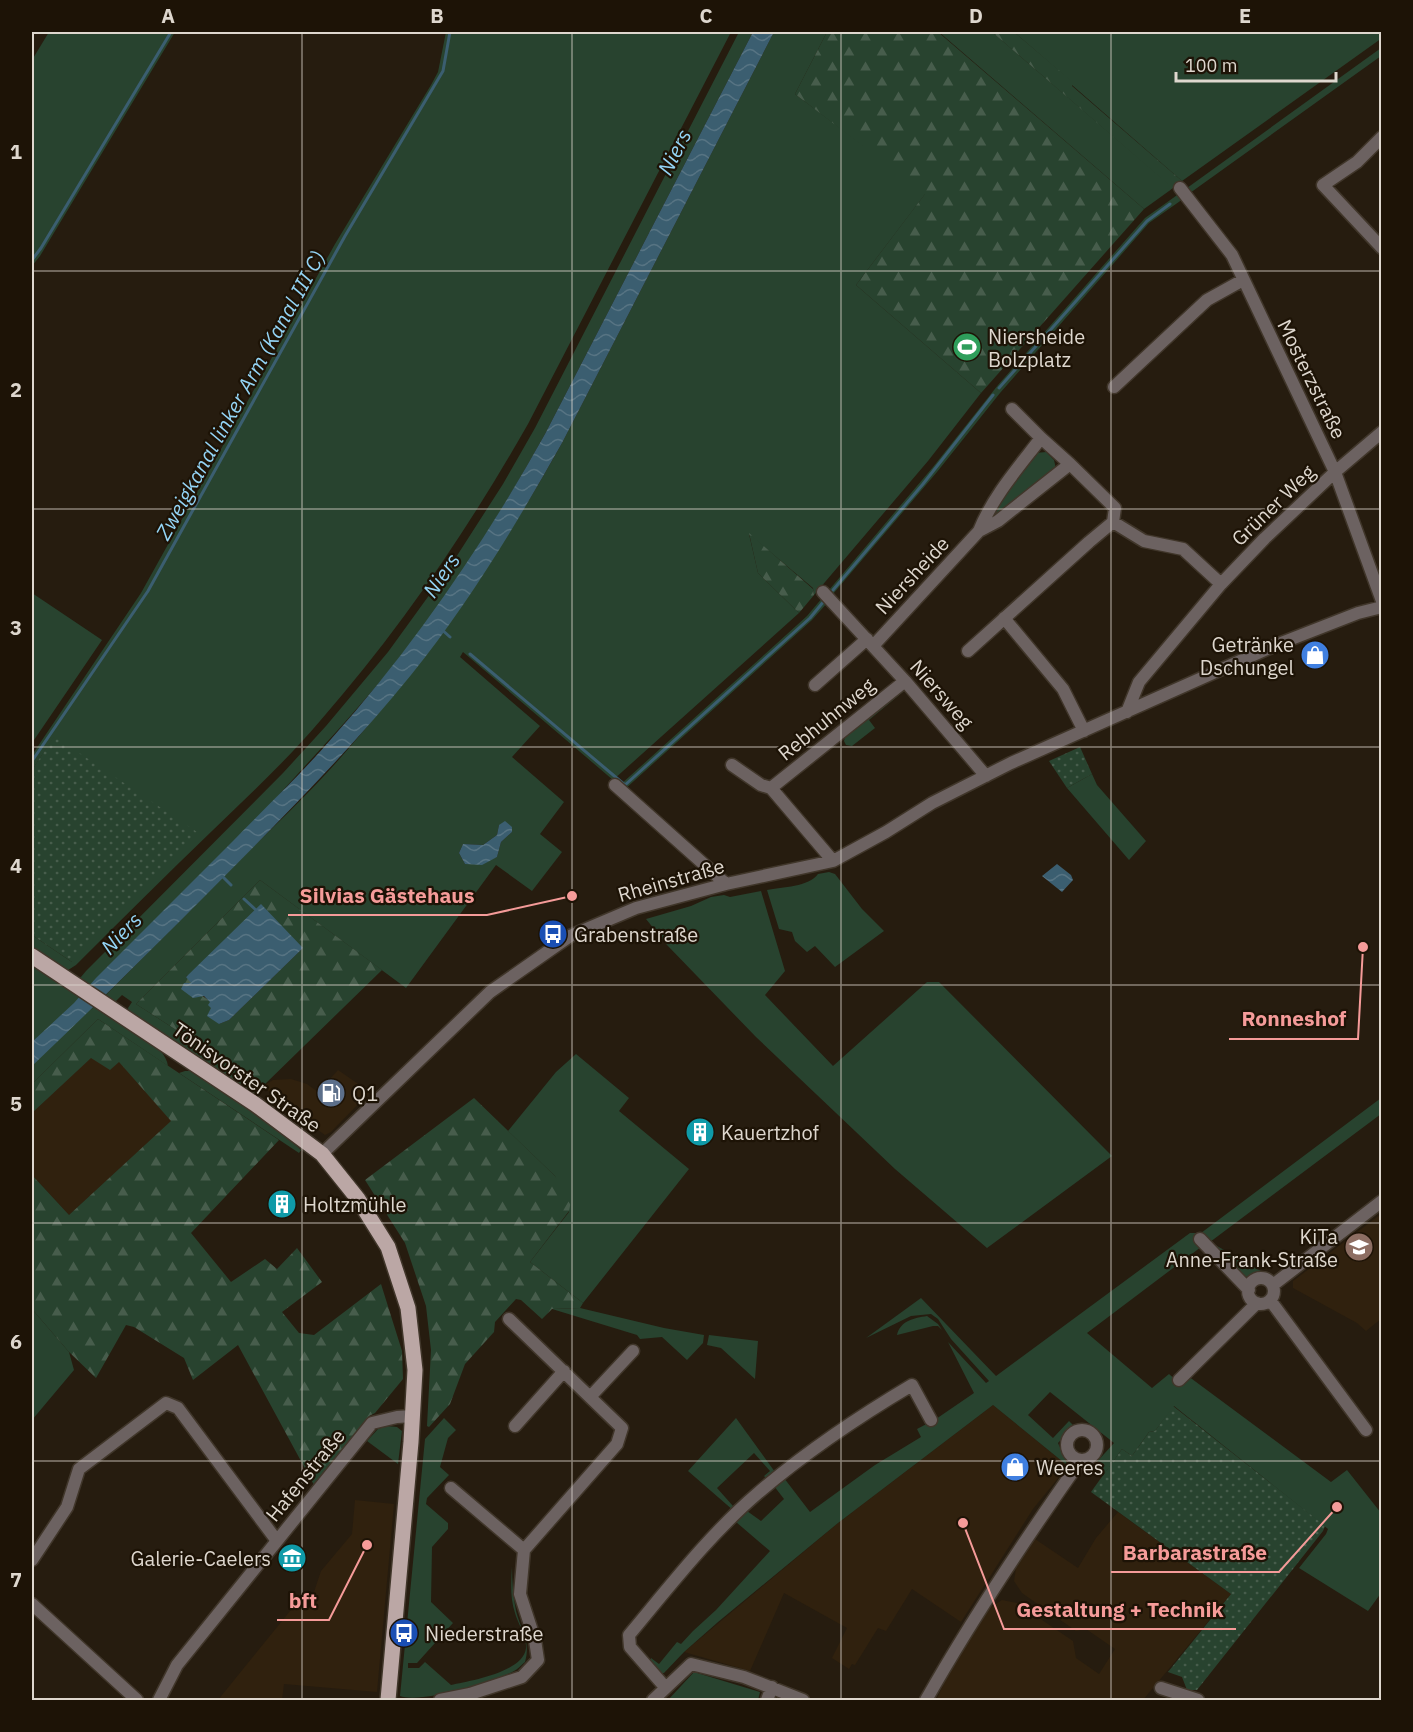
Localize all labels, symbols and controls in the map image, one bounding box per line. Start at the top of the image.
text: A [161,2,175,29]
text: B [430,2,444,29]
text: C [699,2,713,29]
text: D [969,2,983,29]
text: E [1239,2,1251,29]
scale bar [1176,45,1336,83]
text: 100 m [1185,54,1237,77]
water label: Niers [651,124,697,180]
text: 1 [10,138,22,165]
water label: Zweigkanal linker Arm (Kanal III C) [148,246,331,545]
street label: Mosterzstraße [1271,315,1353,443]
place label: Niersheide Bolzplatz [988,323,1085,373]
sports icon: Niersheide Bolzplatz [951,331,983,363]
text: 2 [10,376,22,403]
street label: Grüner Weg [1225,458,1321,552]
street label: Niersheide [869,530,955,620]
water label: Niers [416,547,466,603]
text: 3 [10,614,22,641]
place label: Getränke Dschungel [1200,631,1294,681]
shop icon: Getränke Dschungel [1299,639,1331,671]
street label: Niersweg [904,654,980,735]
street label: Rebhuhnweg [772,671,880,766]
text: 4 [10,852,22,879]
street label: Rheinstraße [614,852,728,908]
callout: Silvias Gästehaus [288,876,487,915]
text: Silvias Gästehaus [300,881,474,909]
water label: Niers [94,906,148,960]
bus stop icon: Grabenstraße [537,918,569,950]
place label: Grabenstraße [574,921,698,948]
callout: Ronneshof [1229,1000,1358,1039]
text: Ronneshof [1242,1004,1347,1032]
street label: Tönisvorster Straße [167,1016,327,1138]
fuel station icon: Q1 [315,1077,347,1109]
place label: Q1 [352,1080,378,1107]
text: 5 [10,1090,22,1117]
building icon: Kauertzhof [684,1116,716,1148]
place label: Kauertzhof [721,1119,820,1146]
building icon: Holtzmühle [266,1188,298,1220]
place label: Holtzmühle [303,1191,407,1218]
place label: KiTa Anne-Frank-Straße [1166,1223,1338,1273]
school or university icon: KiTa Anne-Frank-Straße [1343,1231,1375,1263]
text: 6 [10,1328,22,1355]
street label: Hafenstraße [259,1423,351,1527]
shop icon: Weeres [999,1451,1031,1483]
place label: Weeres [1036,1454,1103,1481]
callout: Barbarastraße [1111,1533,1279,1572]
text: Barbarastraße [1123,1538,1267,1566]
museum icon: Galerie-Caelers [276,1542,308,1574]
place label: Galerie-Caelers [131,1545,271,1572]
text: 7 [10,1566,22,1593]
callout: bft [277,1581,329,1620]
text: bft [289,1586,317,1614]
callout: Gestaltung + Technik [1004,1590,1236,1629]
text: Gestaltung + Technik [1016,1595,1225,1623]
bus stop icon: Niederstraße [388,1617,420,1649]
place label: Niederstraße [425,1620,543,1647]

